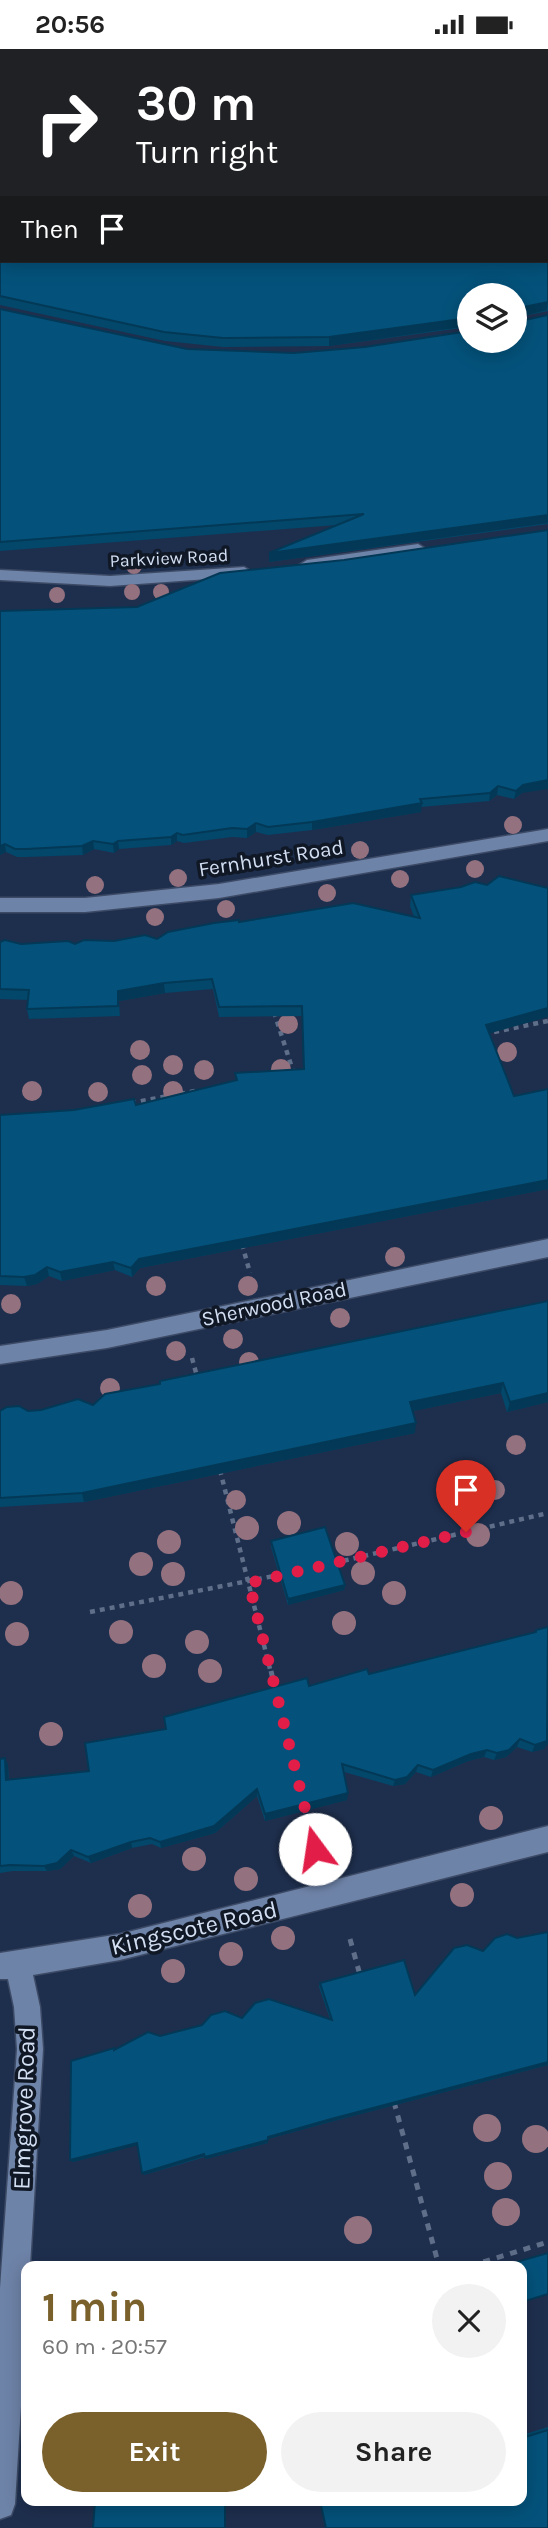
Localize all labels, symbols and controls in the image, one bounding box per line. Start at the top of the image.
text: 20:56 [35,9,105,40]
text: 30 m [136,75,256,132]
icon: right [21,77,112,168]
text: Turn right [136,134,278,171]
icon: arrive [93,210,131,248]
text: Then [21,214,79,245]
map controls [457,283,527,353]
button: layers [457,283,527,353]
street label: Parkview Road [109,544,229,572]
street label: Fernhurst Road [197,835,345,881]
street label: Sherwood Road [199,1277,349,1331]
pin [436,1460,496,1532]
icon: arrive [447,1471,485,1509]
position arrow [278,1812,352,1886]
street label: Kingscote Road [108,1895,280,1961]
street label: Elmgrove Road [7,2026,41,2190]
text: 1 min [42,2282,147,2332]
button: close [432,2284,506,2358]
text: 60 m · 20:57 [42,2333,167,2360]
button: Exit [42,2412,267,2492]
button: Share [281,2412,506,2492]

